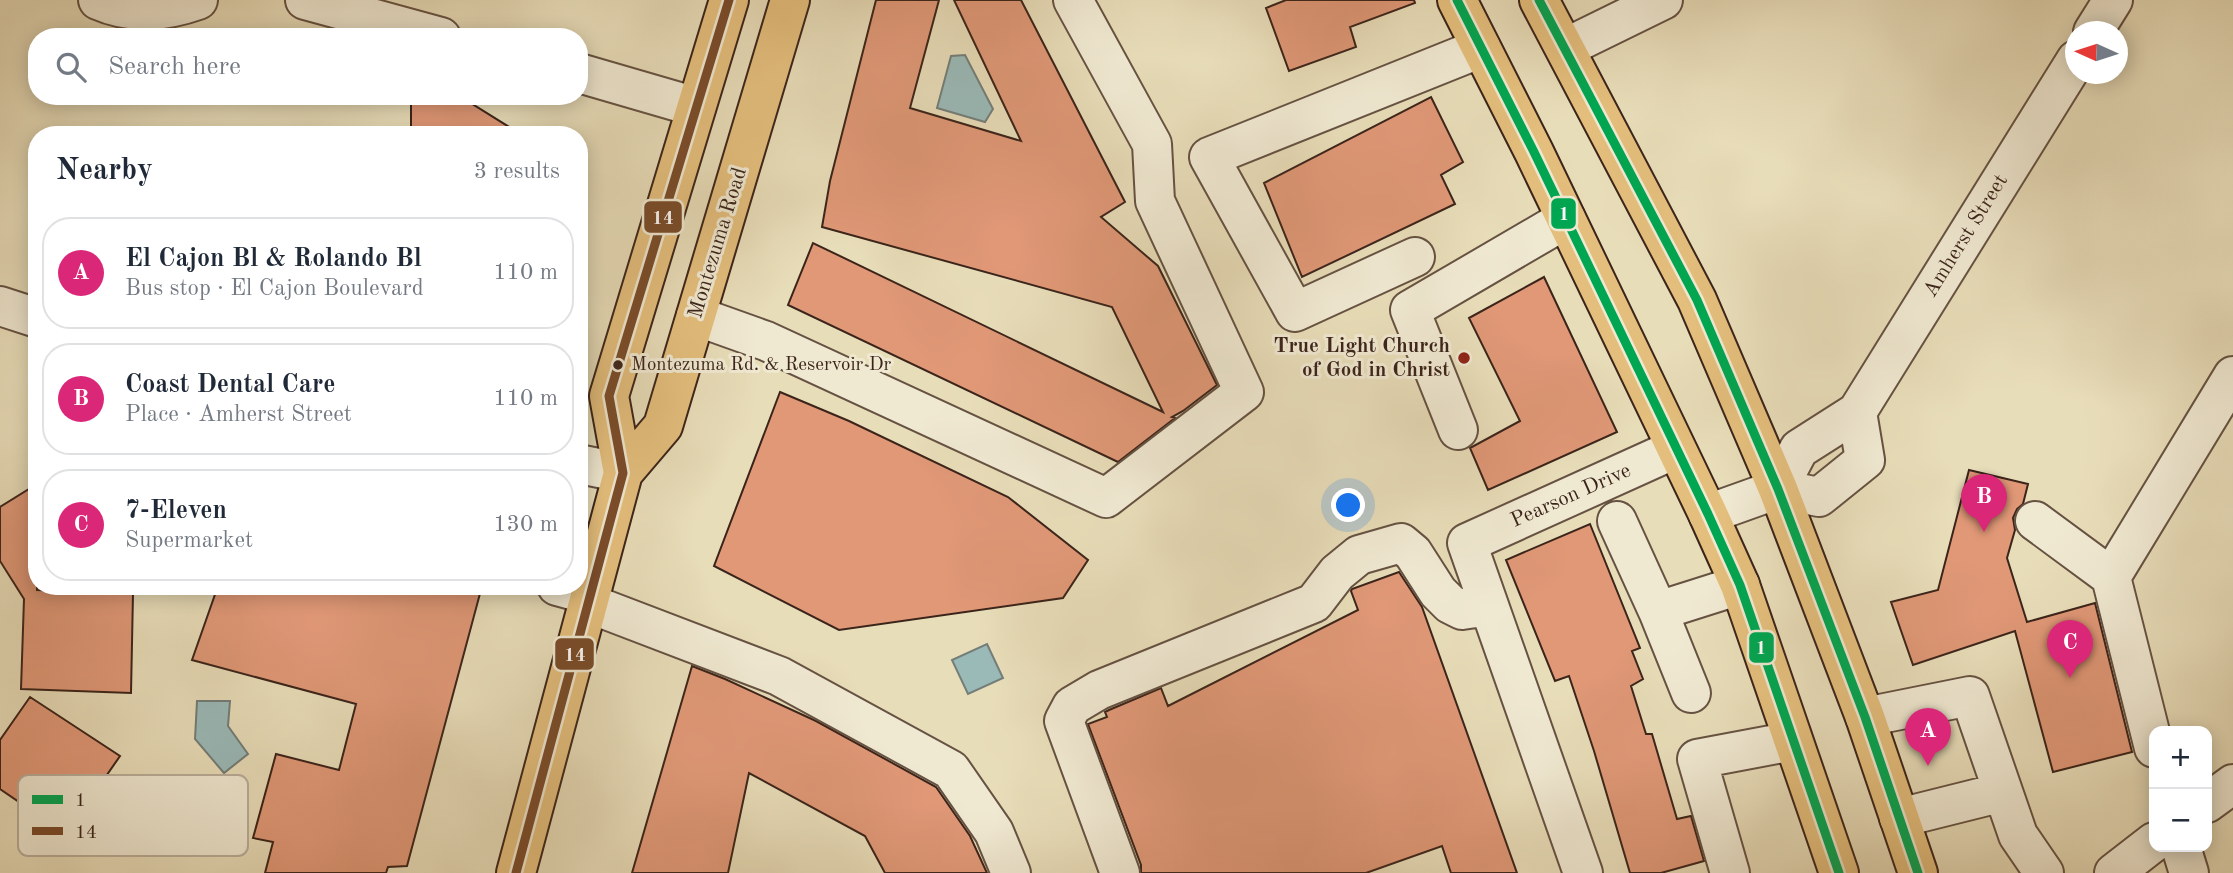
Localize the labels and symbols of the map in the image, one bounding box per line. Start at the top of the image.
north arrow [2065,21,2128,84]
street label: Montezuma Road [685,165,751,321]
street label: Amherst Street [1920,171,2012,301]
line badge: 1 [1550,197,1577,230]
line badge: 14 [643,200,683,234]
text: 1 [1558,206,1570,225]
text: 14 [652,210,674,229]
place label: True Light Church of God in Christ [1273,336,1450,381]
marker: True Light Church of God in Christ [1456,350,1472,366]
place label: Montezuma Rd. & Reservoir Dr [631,356,891,375]
marker: Montezuma Rd. & Reservoir Dr [611,358,625,372]
street label: Pearson Drive [1508,460,1634,532]
pin: B [1961,474,2007,532]
your location [1331,488,1365,522]
pin: C [2047,620,2093,678]
line badge: 1 [1748,631,1775,664]
line badge: 14 [554,637,595,671]
text: 1 [1755,640,1767,659]
text: 14 [564,647,586,666]
pin: A [1905,708,1951,766]
legend [18,775,248,856]
text: 1 [75,792,86,811]
text: 14 [75,824,97,843]

